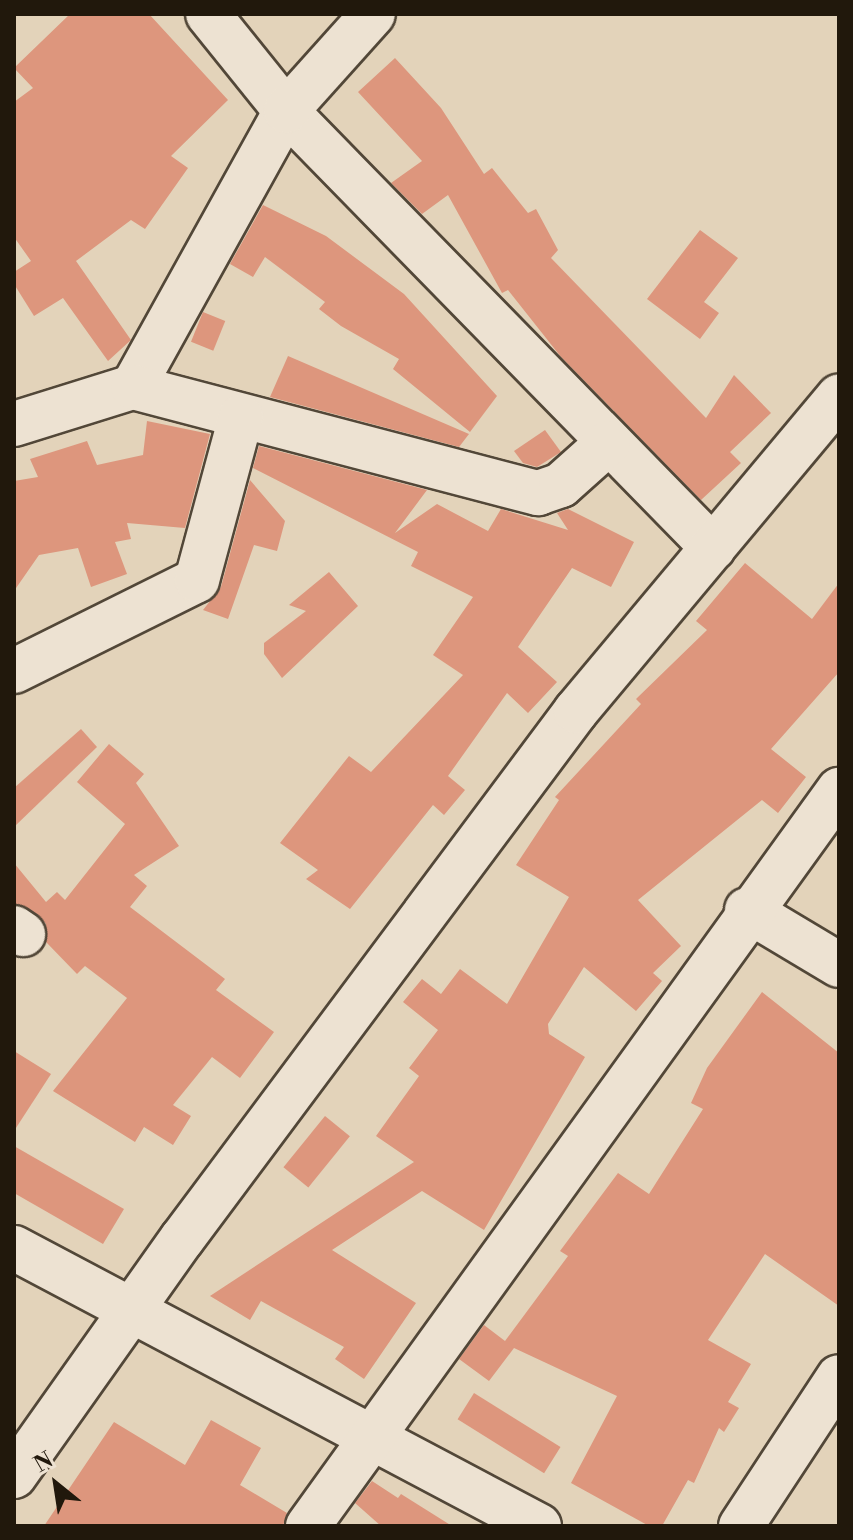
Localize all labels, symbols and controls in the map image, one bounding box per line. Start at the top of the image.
north arrow [16,1444,96,1524]
text: N [29,1447,58,1479]

